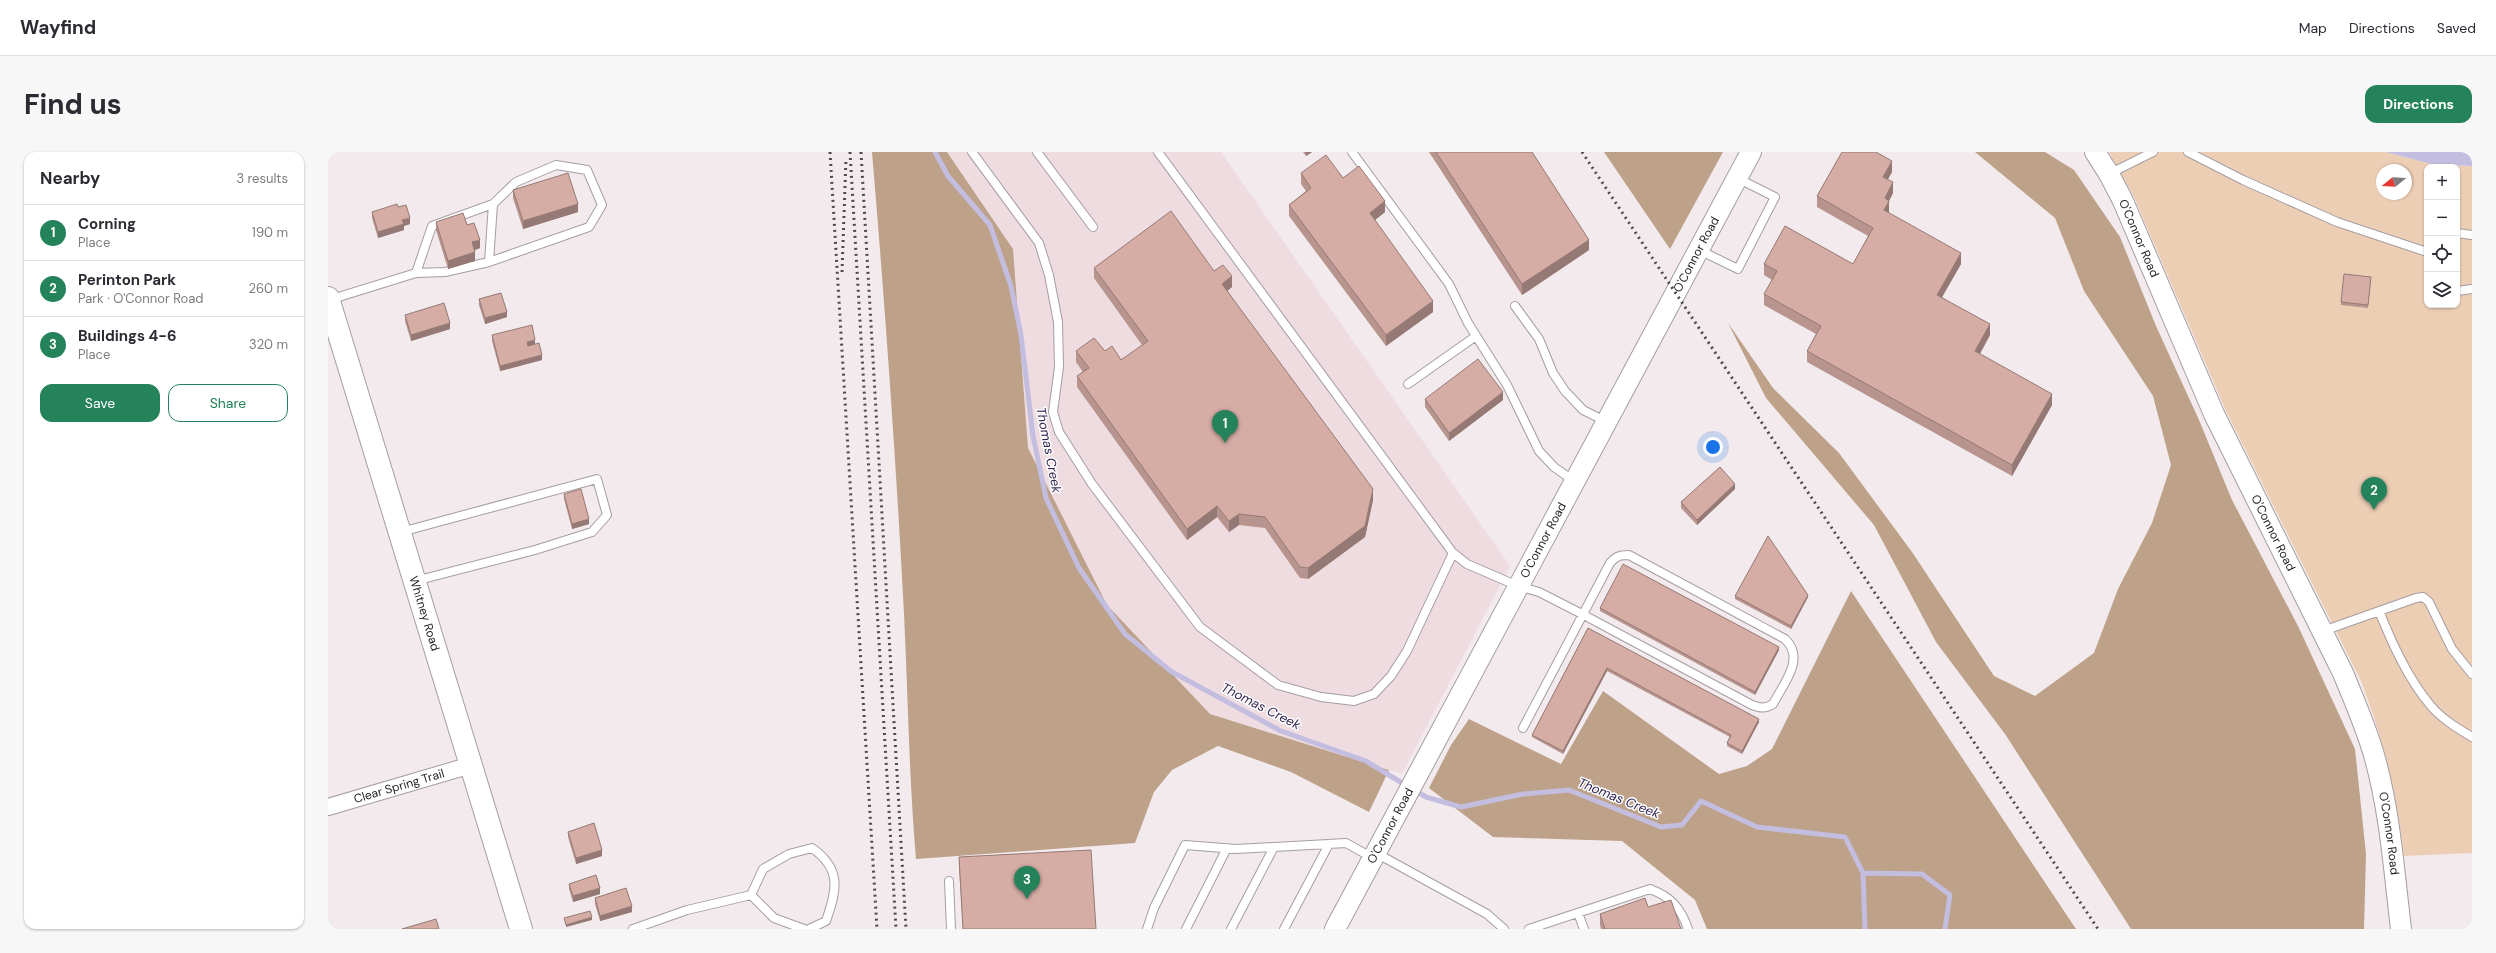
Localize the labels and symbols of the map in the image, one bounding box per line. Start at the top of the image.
north arrow [2376,164,2412,200]
street label: O'Connor Road [2115,197,2163,280]
street label: O'Connor Road [1669,214,1723,295]
water label: Thomas Creek [1032,406,1066,495]
pin: 1 [1212,410,1238,443]
your location [1703,437,1723,457]
pin: 2 [2361,477,2387,510]
street label: O'Connor Road [2247,492,2299,574]
street label: O'Connor Road [1516,500,1570,581]
street label: Whitney Road [406,574,444,653]
water label: Thomas Creek [1218,679,1304,733]
street label: Clear Spring Trail [352,765,446,807]
water label: Thomas Creek [1576,774,1663,822]
street label: O'Connor Road [1363,785,1417,866]
street label: O'Connor Road [2375,791,2403,876]
pin: 3 [1014,866,1040,899]

